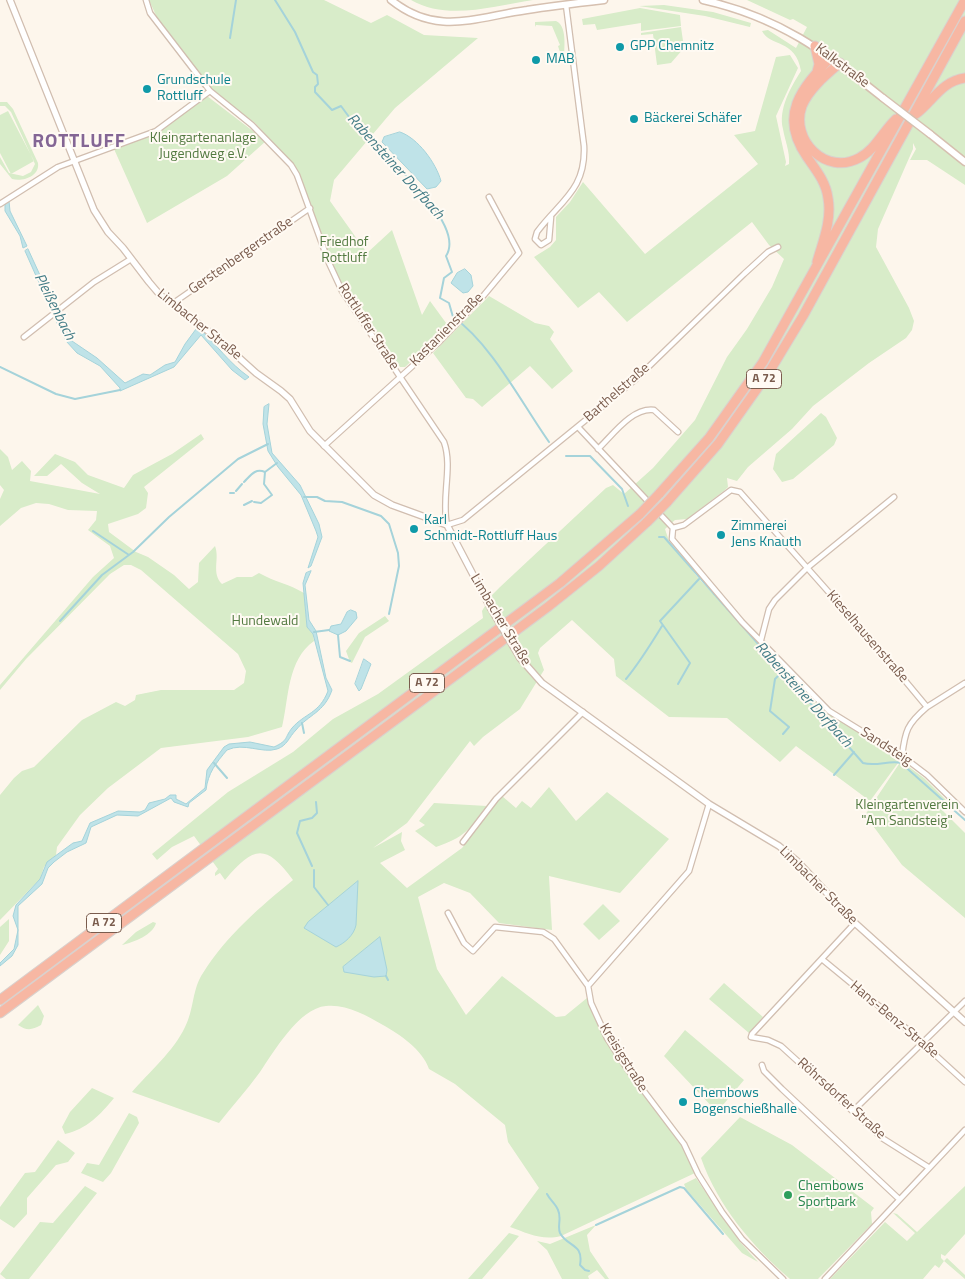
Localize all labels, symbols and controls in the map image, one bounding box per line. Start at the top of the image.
place label: GPP Chemnitz [630,39,714,55]
street label: Kalkstraße [812,40,872,92]
marker: GPP Chemnitz [614,41,626,53]
place label: MAB [546,52,575,68]
marker: MAB [530,54,542,66]
place label: Grundschule Rottluff [157,73,231,105]
marker: Grundschule Rottluff [141,83,153,95]
water label: Rabensteiner Dorfbach [343,110,447,224]
place label: Bäckerei Schäfer [644,111,742,127]
marker: Bäckerei Schäfer [628,113,640,125]
district label: ROTTLUFF [31,131,127,153]
park label: Kleingartenanlage Jugendweg e.V. [150,131,256,164]
street label: Gerstenbergerstraße [186,214,296,298]
park label: Friedhof Rottluff [320,235,368,268]
water label: Pleißenbach [30,271,78,343]
street label: Rottluffer Straße [334,281,402,373]
street label: Limbacher Straße [153,286,245,364]
street label: Kastanienstraße [407,290,487,370]
street label: Barthelstraße [581,360,653,426]
road number: A 72 [746,369,782,388]
place label: Karl Schmidt-Rottluff Haus [424,513,557,546]
place label: Zimmerei Jens Knauth [731,519,801,552]
marker: Karl Schmidt-Rottluff Haus [408,523,420,535]
marker: Zimmerei Jens Knauth [715,529,727,541]
street label: Limbacher Straße [466,571,534,669]
street label: Kieselhausenstraße [822,588,912,686]
park label: Hundewald [231,614,299,630]
water label: Rabensteiner Dorfbach [751,638,855,752]
road number: A 72 [410,674,444,692]
street label: Sandsteig [857,724,915,770]
park label: Kleingartenverein "Am Sandsteig" [855,798,959,830]
street label: Limbacher Straße [775,843,861,929]
road number: A 72 [86,914,122,932]
street label: Hans-Benz-Straße [846,978,942,1062]
street label: Kreisigstraße [595,1021,651,1095]
street label: Röhrsdorfer Straße [793,1055,889,1143]
place label: Chembows Bogenschießhalle [693,1086,797,1118]
marker: Chembows Bogenschießhalle [677,1096,689,1108]
place label: Chembows Sportpark [798,1179,864,1212]
marker: Chembows Sportpark [782,1189,794,1201]

